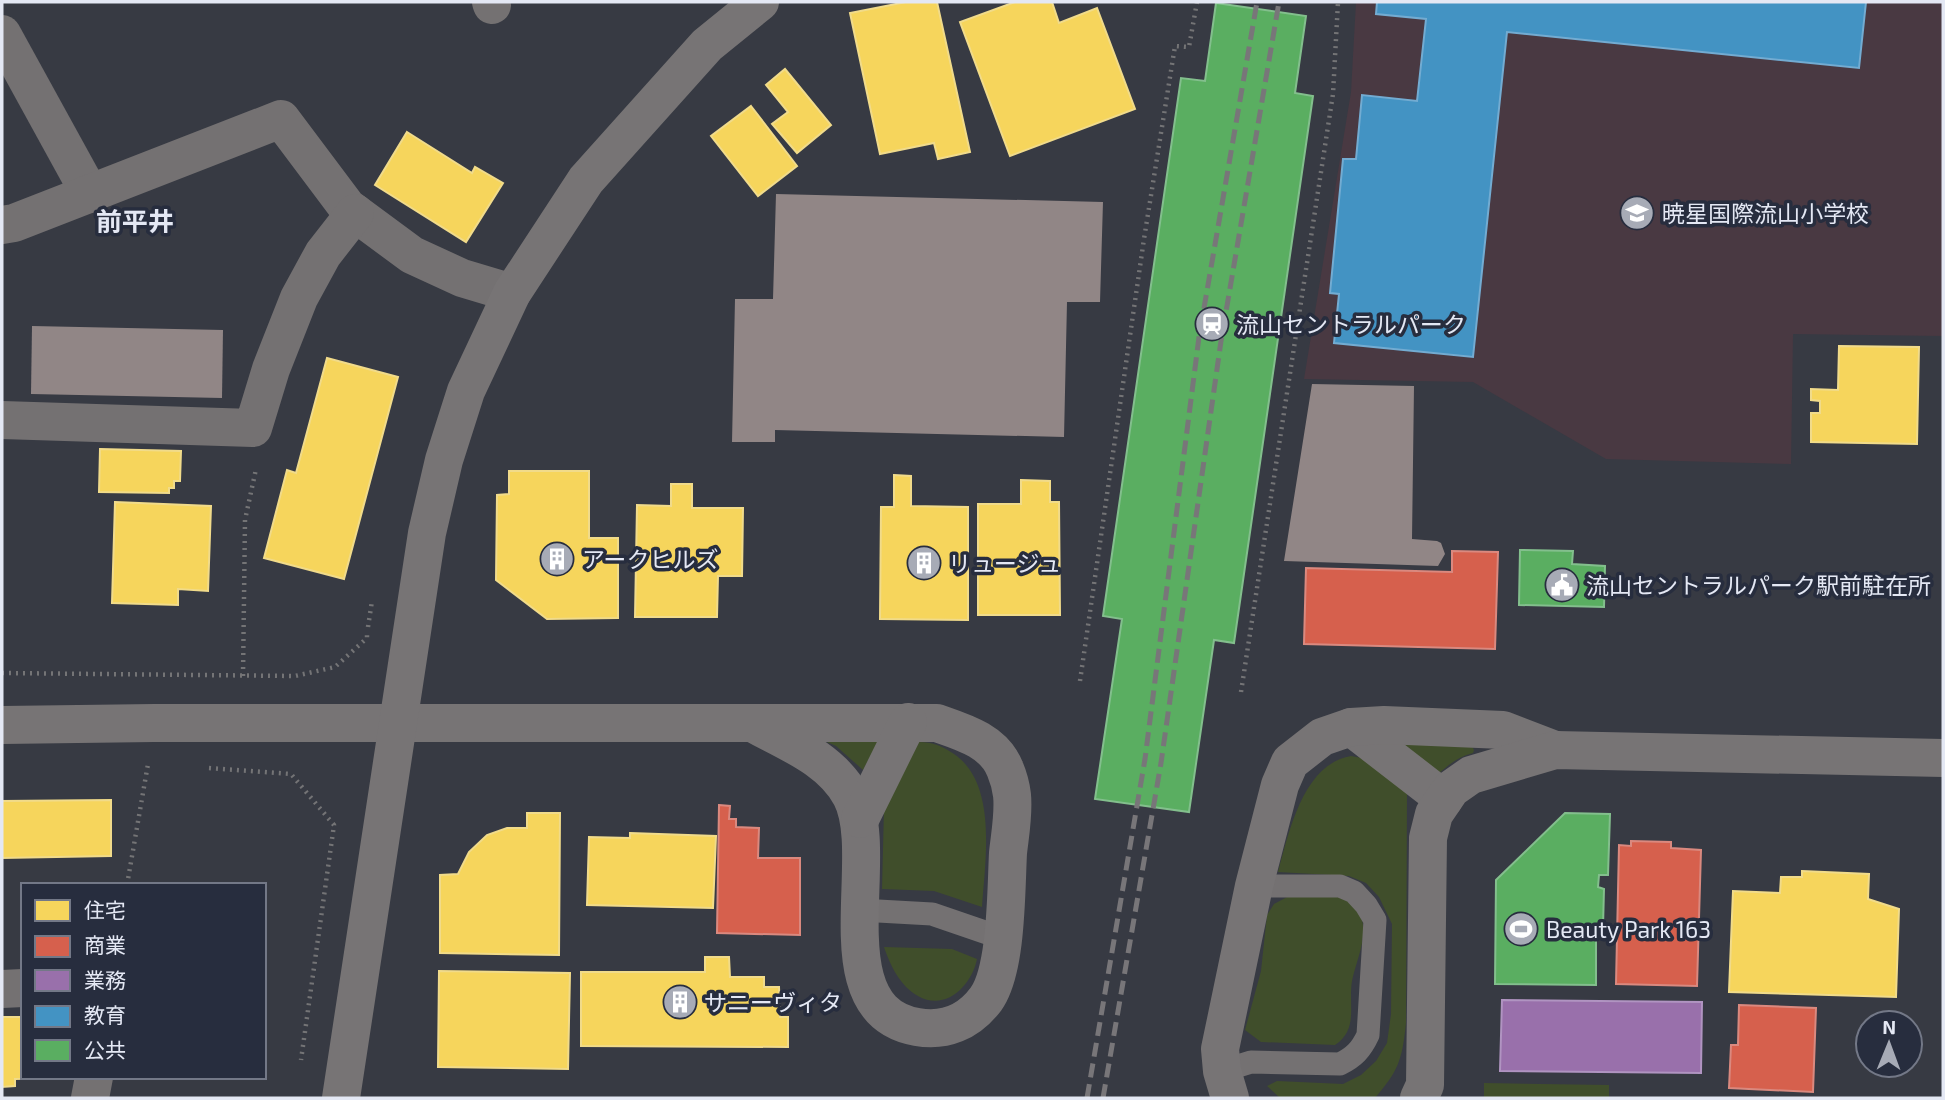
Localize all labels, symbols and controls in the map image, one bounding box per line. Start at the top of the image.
school or university icon: 暁星国際流山小学校 [1618,194,1656,232]
place label: 暁星国際流山小学校 [1662,199,1869,227]
district label: 前平井 [96,205,174,236]
station icon: 流山セントラルパーク [1193,305,1231,343]
place label: 流山セントラルパーク [1236,310,1466,338]
building icon: アークヒルズ [538,540,576,578]
building icon: リュージュ [905,544,943,582]
place label: アークヒルズ [582,545,719,573]
place label: リュージュ [948,549,1061,577]
public building icon: 流山セントラルパーク駅前駐在所 [1543,566,1581,604]
place label: 流山セントラルパーク駅前駐在所 [1586,571,1931,599]
legend [21,883,266,1079]
text: 住宅 [84,897,126,922]
sports icon: Beauty Park 163 [1502,910,1540,948]
place label: Beauty Park 163 [1546,915,1711,943]
text: 商業 [84,932,126,957]
text: 業務 [84,967,126,992]
building icon: サニーヴィタ [661,983,699,1021]
place label: サニーヴィタ [704,988,842,1016]
text: 教育 [84,1002,126,1027]
north arrow [1854,1009,1924,1079]
text: N [1882,1015,1896,1038]
text: 公共 [84,1037,126,1062]

